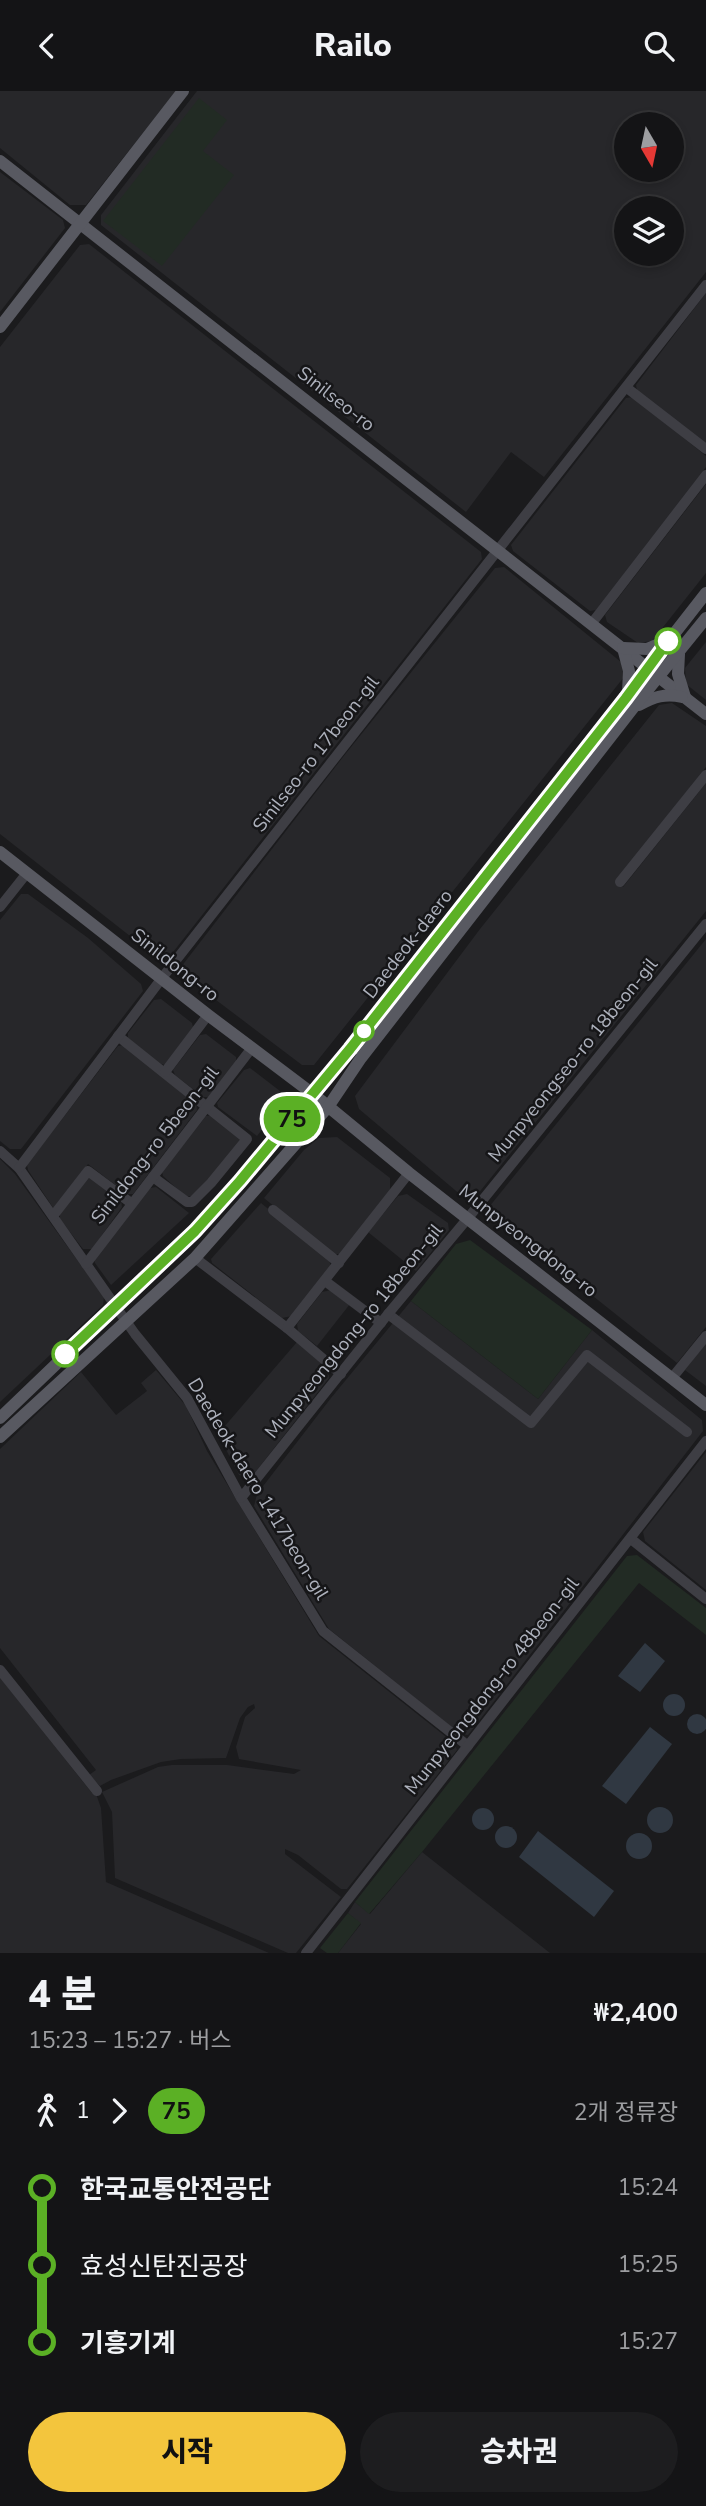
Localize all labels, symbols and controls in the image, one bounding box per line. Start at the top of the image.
text: Railo [314,24,392,67]
icon: back [28,27,66,65]
icon: search [640,27,678,65]
north arrow [614,112,684,182]
map controls [614,112,684,266]
button: layers [614,196,684,266]
street label: Sinilseo-ro [292,360,380,438]
unlabelled marker [655,628,681,654]
street label: Sinilseo-ro 17beon-gil [247,670,386,838]
street label: Daedeok-daero [357,884,459,1004]
street label: Sinildong-ro [125,922,225,1008]
street label: Munpyeongseo-ro 18beon-gil [482,952,664,1168]
unlabelled marker [354,1021,374,1041]
street label: Sinildong-ro 5beon-gil [85,1060,225,1229]
line badge: 75 [260,1096,324,1142]
text: 75 [278,1103,306,1135]
street label: Munpyeongdong-ro [453,1179,603,1303]
street label: Munpyeongdong-ro 18beon-gil [259,1218,449,1444]
unlabelled marker [52,1341,78,1367]
street label: Daedeok-daero 1417beon-gil [181,1373,335,1605]
street label: Munpyeongdong-ro 48beon-gil [399,1572,585,1800]
text: 4 분 [28,1969,96,2020]
text: ₩2,400 [594,1995,678,2030]
text: 15:23 – 15:27 · 버스 [28,2025,232,2056]
icon: walk [28,2092,66,2130]
icon: forward [100,2092,138,2130]
text: 1 [76,2095,90,2126]
text: 75 [162,2095,191,2127]
text: 2개 정류장 [574,2097,678,2128]
text: 한국교통안전공단 [80,2172,271,2207]
text: 15:24 [618,2172,678,2203]
text: 효성신탄진공장 [80,2249,247,2284]
text: 15:25 [618,2249,678,2280]
text: 기흥기계 [80,2326,176,2361]
text: 15:27 [618,2326,678,2357]
button: 시작 [28,2412,346,2492]
button: 승차권 [360,2412,678,2492]

